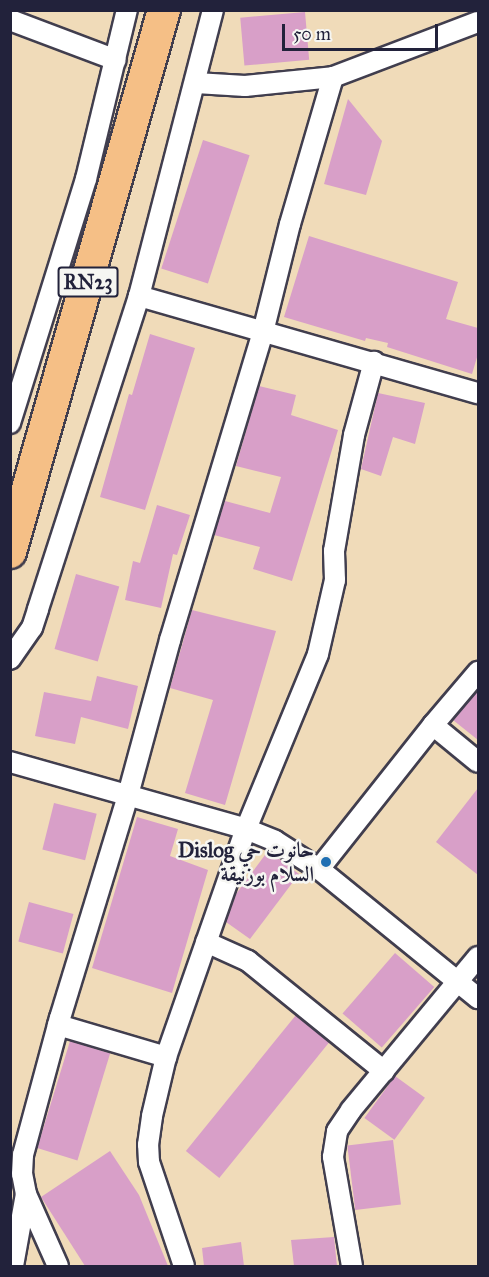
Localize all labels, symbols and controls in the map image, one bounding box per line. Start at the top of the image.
scale bar [285,12,441,50]
text: 50 m [293,23,331,45]
road number: RN23 [56,265,119,299]
place label: Dislog حانوت حي السلام بوزنيقة [178,837,314,887]
marker: Dislog حانوت حي السلام بوزنيقة [319,855,333,869]

